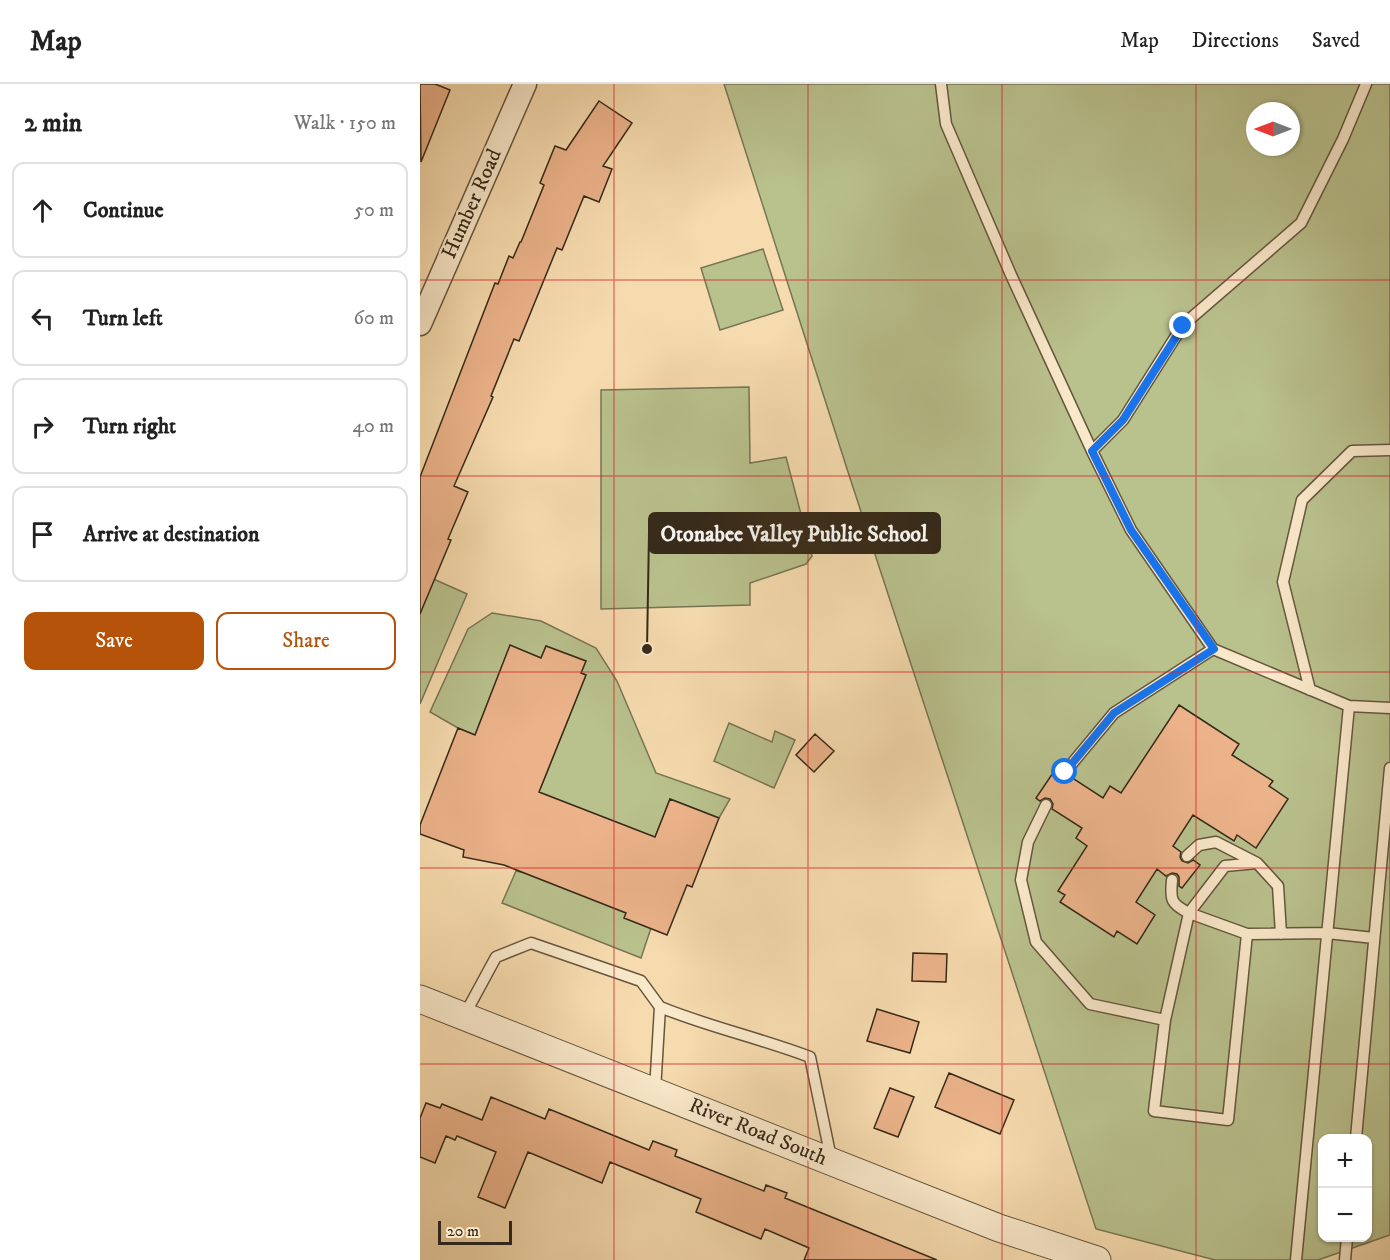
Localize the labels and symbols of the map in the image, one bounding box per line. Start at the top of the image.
north arrow [1246,102,1300,156]
street label: Humber Road [436,145,508,263]
route end [1169,312,1195,338]
callout: Otonabee Valley Public School [649,513,940,553]
text: Otonabee Valley Public School [660,521,928,548]
route start [1051,758,1077,784]
street label: River Road South [685,1092,831,1172]
scale bar [438,1218,512,1246]

